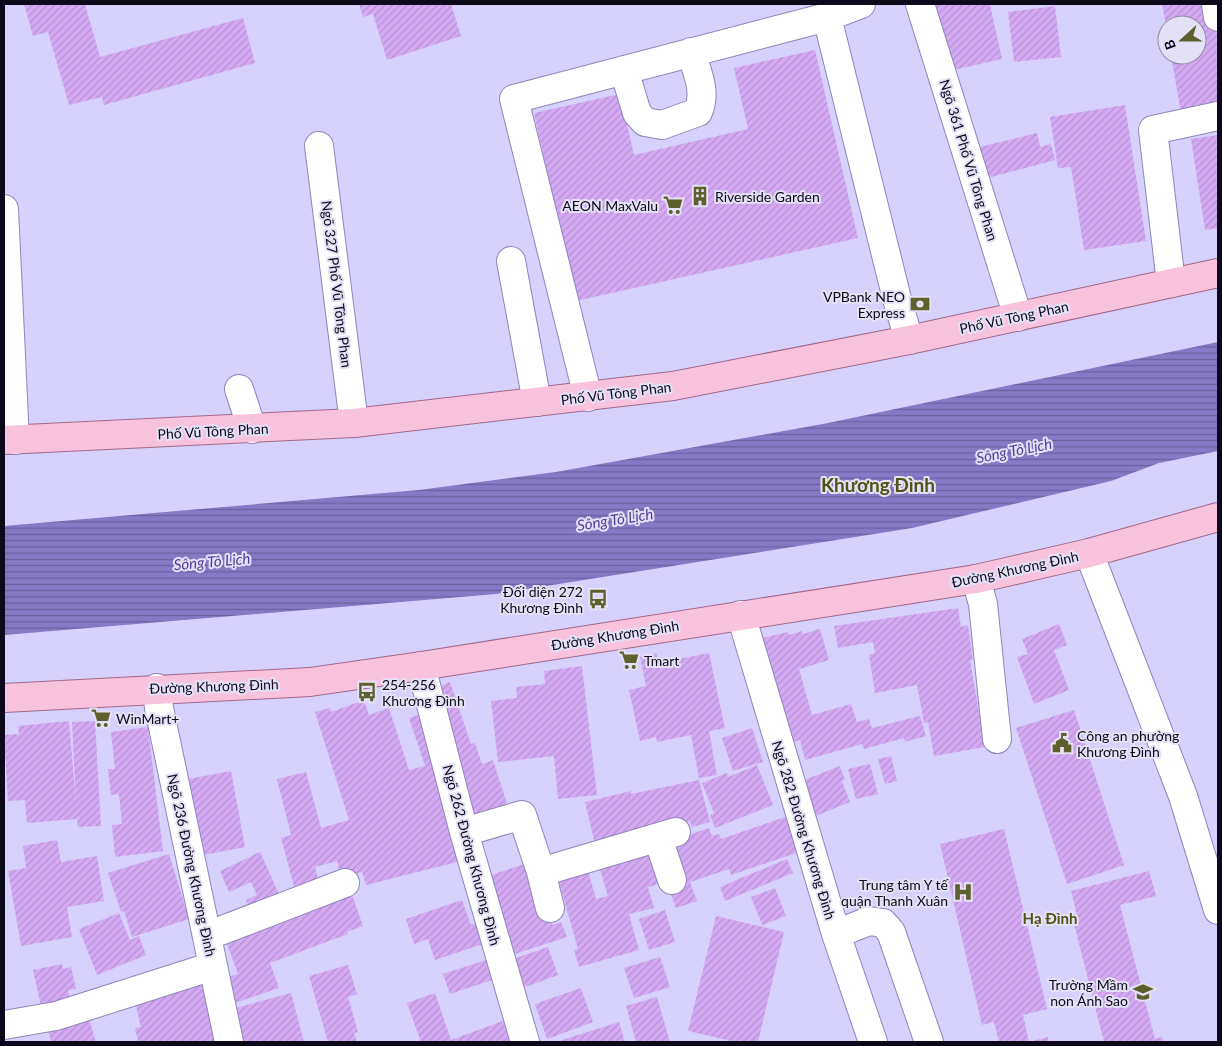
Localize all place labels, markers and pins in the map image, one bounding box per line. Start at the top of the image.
building icon: Riverside Garden [689,185,711,207]
place label: Riverside Garden [715,188,820,205]
supermarket icon: AEON MaxValu [662,194,684,216]
place label: AEON MaxValu [562,197,658,214]
place label: VPBank NEO Express [823,288,905,321]
bank icon: VPBank NEO Express [909,293,931,315]
place label: Đối diện 272 Khương Đình [500,583,583,616]
bus stop icon: Đối diện 272 Khương Đình [587,588,609,610]
supermarket icon: Tmart [618,649,640,671]
place label: Tmart [644,652,679,669]
place label: 254-256 Khương Đình [382,676,465,709]
bus stop icon: 254-256 Khương Đình [356,681,378,703]
supermarket icon: WinMart+ [90,707,112,729]
place label: WinMart+ [116,710,179,727]
place label: Công an phường Khương Đình [1077,727,1179,760]
public building icon: Công an phường Khương Đình [1051,732,1073,754]
place label: Trung tâm Y tế quận Thanh Xuân [841,876,950,909]
hospital icon: Trung tâm Y tế quận Thanh Xuân [952,881,974,903]
place label: Trường Mầm non Ánh Sao [1049,976,1128,1009]
school or university icon: Trường Mầm non Ánh Sao [1132,981,1154,1003]

